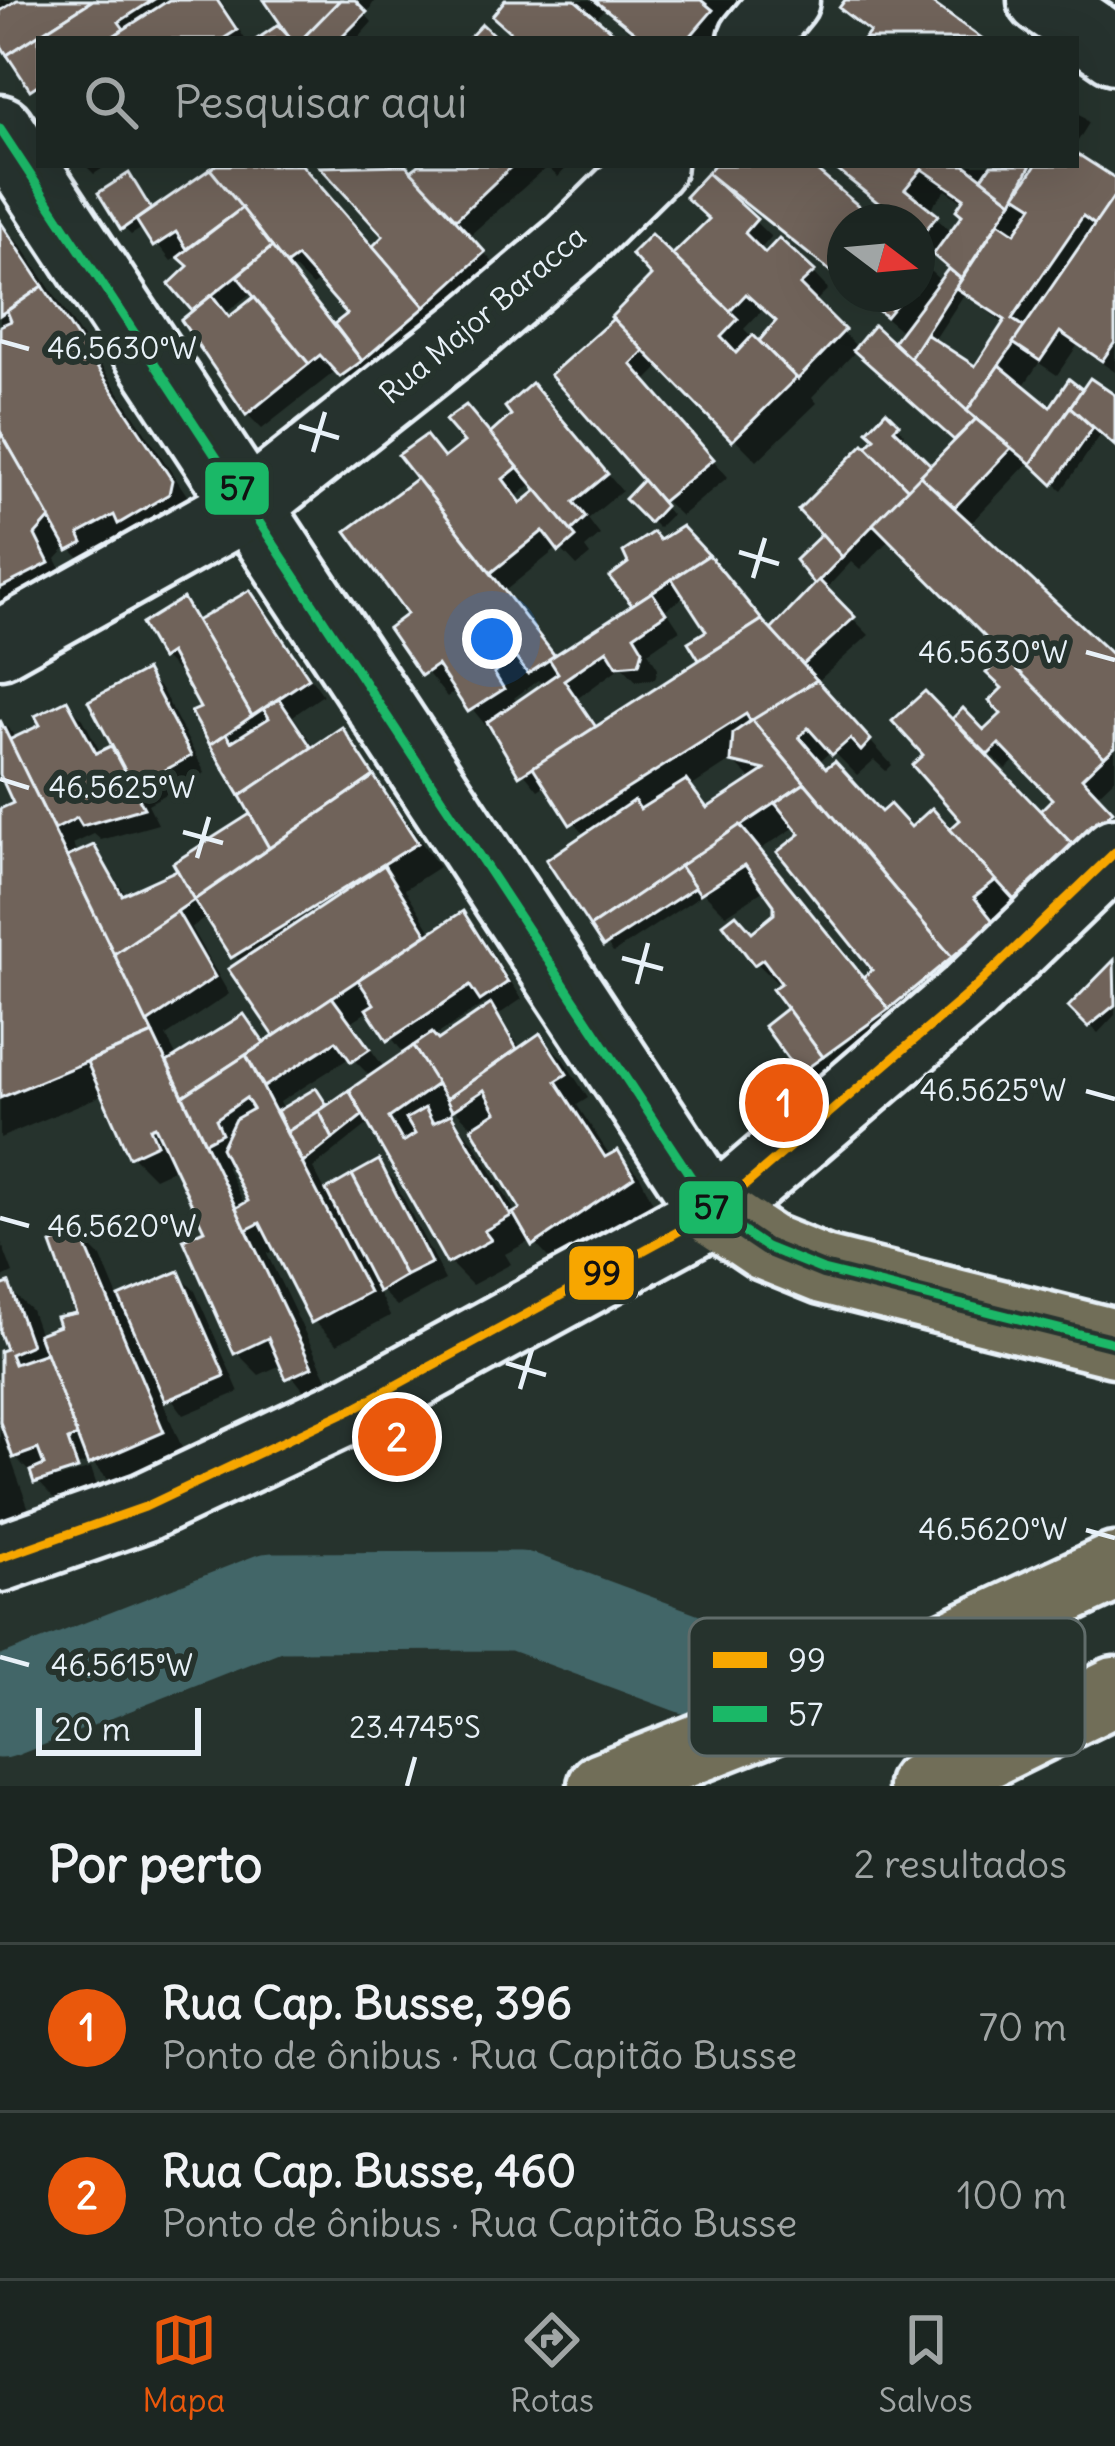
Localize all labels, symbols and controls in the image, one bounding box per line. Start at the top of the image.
search box [36,36,1079,168]
icon: search [78,69,144,135]
text: Pesquisar aqui [174,74,467,130]
north arrow [827,204,935,312]
street label: Rua Major Baracca [371,217,593,412]
text: 46.5630°W [47,329,197,367]
line badge: 57 [203,460,271,517]
text: 57 [219,467,255,509]
your location [462,609,522,669]
text: 46.5630°W [918,633,1068,671]
text: 46.5625°W [49,768,195,806]
pin: 1 [745,1058,823,1148]
text: 46.5625°W [920,1071,1066,1109]
line badge: 57 [677,1179,745,1236]
text: 57 [693,1186,729,1228]
text: 46.5620°W [48,1207,196,1245]
line badge: 99 [567,1244,636,1302]
text: 99 [583,1252,621,1294]
pin: 2 [358,1392,436,1482]
text: 46.5620°W [919,1510,1067,1548]
legend [689,1618,1085,1756]
text: 99 [788,1639,826,1681]
text: 46.5615°W [51,1646,193,1684]
text: 57 [788,1693,823,1735]
scale bar [36,1702,201,1755]
text: 20 m [54,1708,131,1750]
text: 23.4745°S [349,1708,481,1746]
text: Por perto [48,1832,262,1896]
text: 2 resultados [853,1840,1067,1889]
text: Rua Cap. Busse, 396 [162,1975,572,2031]
text: 1 [79,2003,95,2052]
text: 70 m [979,2003,1067,2052]
text: Ponto de ônibus · Rua Capitão Busse [162,2031,797,2080]
text: Rua Cap. Busse, 460 [162,2143,576,2199]
text: 2 [76,2171,98,2220]
text: 100 m [957,2171,1067,2220]
text: Ponto de ônibus · Rua Capitão Busse [162,2199,797,2248]
tab: Mapa [142,2307,225,2421]
tab: Rotas [510,2307,594,2421]
tab: Salvos [879,2307,973,2421]

